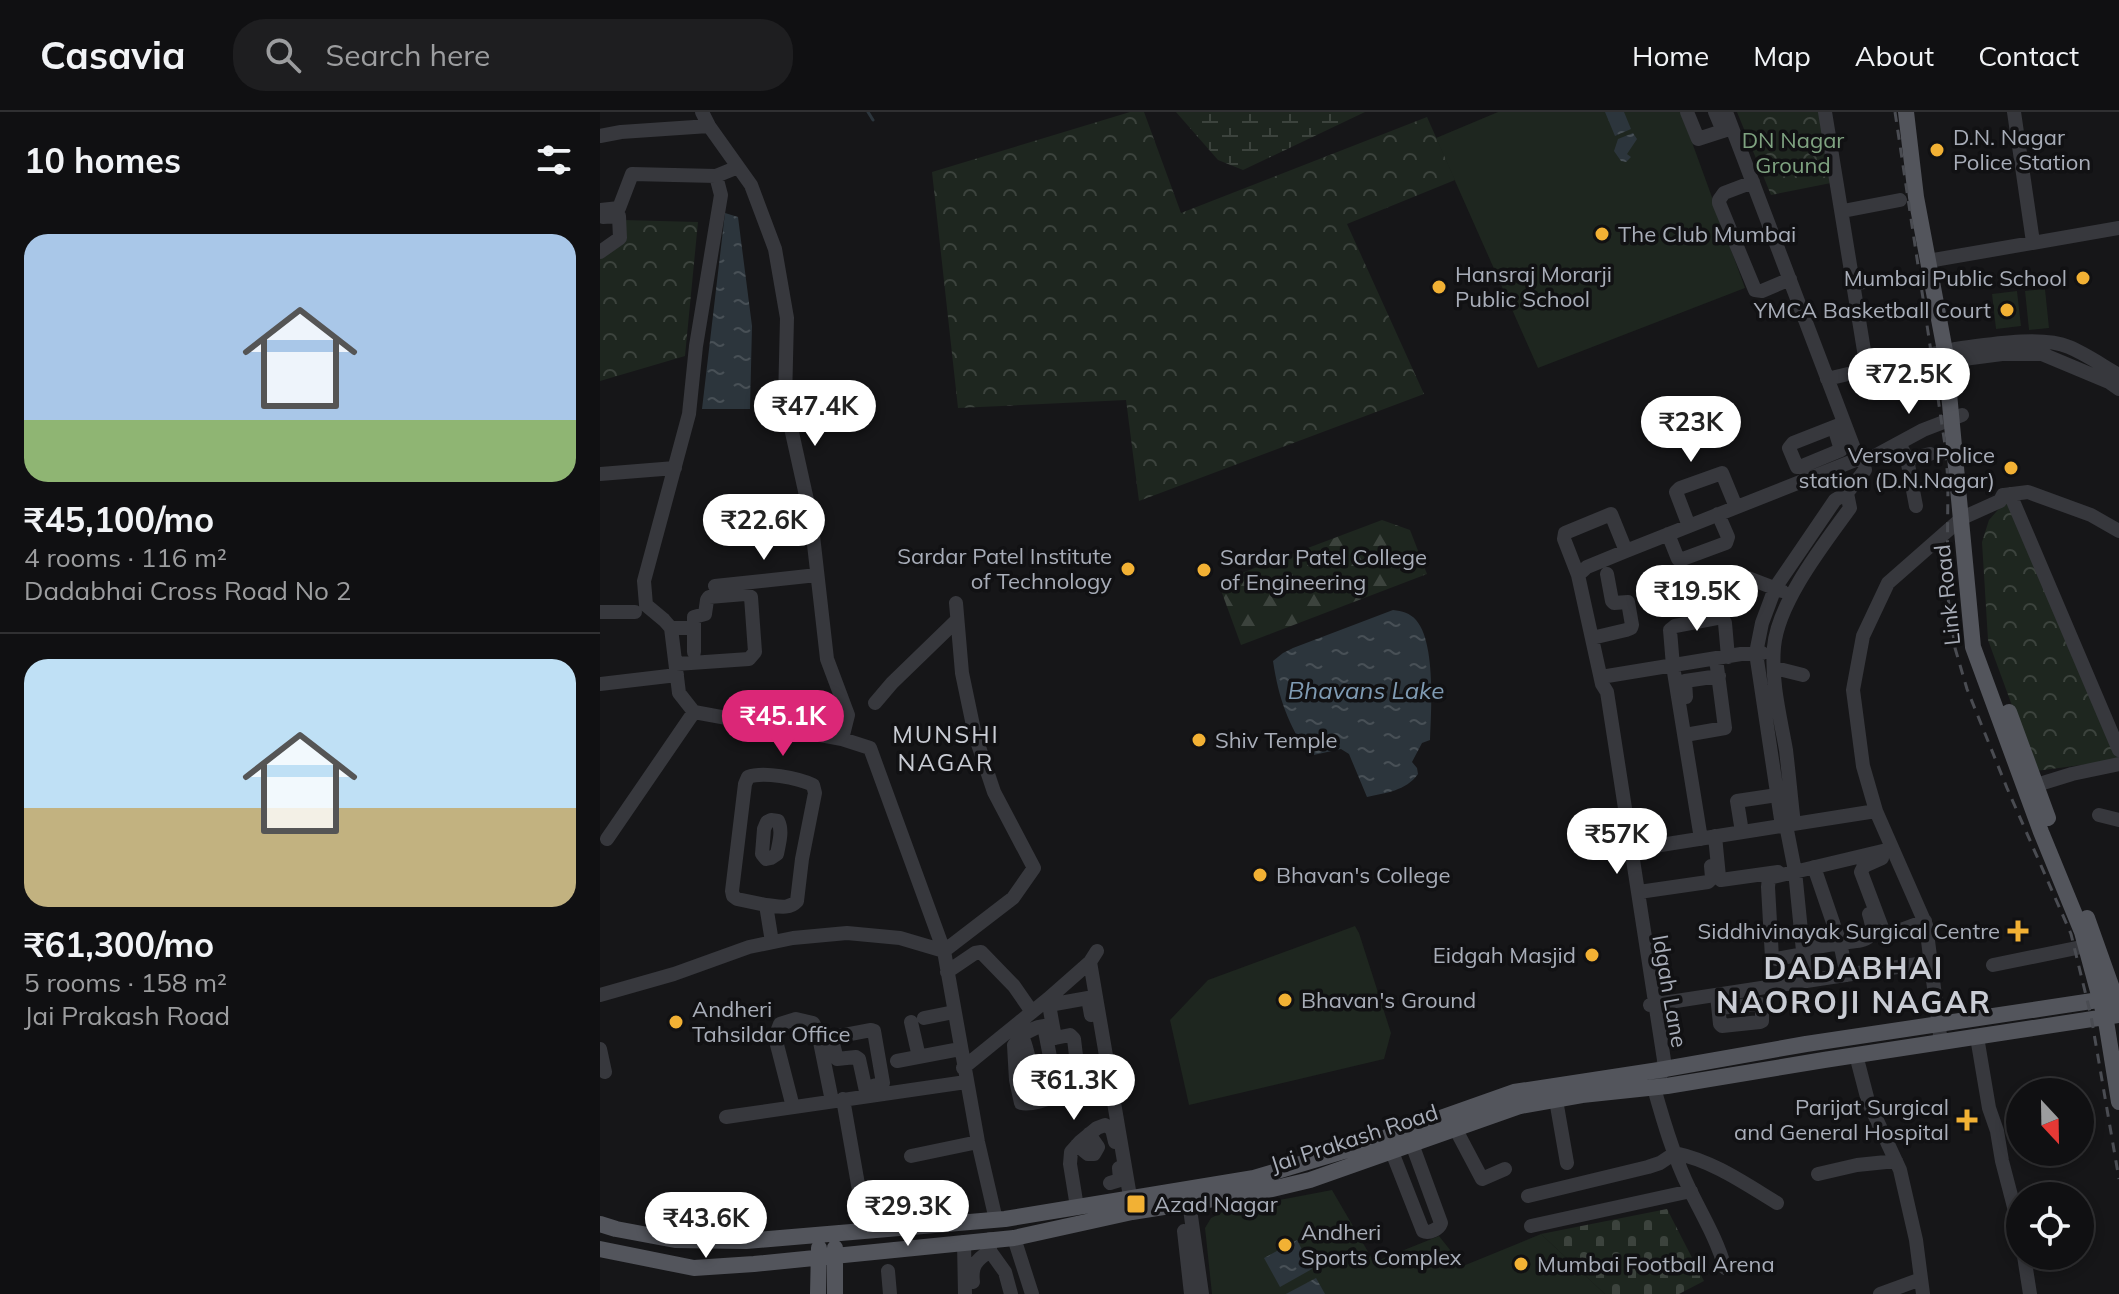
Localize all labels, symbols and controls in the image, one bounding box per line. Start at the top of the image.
search box [233,19,793,91]
text: Casavia [40,31,185,79]
icon: search [261,33,305,77]
text: Search here [325,36,490,74]
text: Home [1632,38,1709,73]
text: Map [1753,38,1811,73]
text: About [1855,38,1934,73]
text: Contact [1978,38,2079,73]
place label: D.N. Nagar Police Station [1953,123,2091,176]
park label: DN Nagar Ground [1742,126,1844,179]
icon: filters [532,138,576,182]
text: 10 homes [24,139,181,182]
marker: D.N. Nagar Police Station [1928,141,1946,159]
place label: The Club Mumbai [1618,220,1796,248]
marker: The Club Mumbai [1593,225,1611,243]
place label: Hansraj Morarji Public School [1455,260,1612,313]
place label: Mumbai Public School [1844,264,2067,292]
marker: Mumbai Public School [2074,269,2092,287]
marker: Hansraj Morarji Public School [1430,278,1448,296]
icon: home [228,286,372,430]
place label: YMCA Basketball Court [1753,296,1991,324]
marker: YMCA Basketball Court [1998,301,2016,319]
pin: ₹72.5K [1844,348,1974,416]
text: ₹72.5K [1866,357,1952,390]
pin: ₹47.4K [750,380,880,448]
text: ₹47.4K [772,389,858,422]
pin: ₹23K [1644,396,1738,464]
text: ₹23K [1659,405,1723,438]
place label: Versova Police station (D.N.Nagar) [1799,441,1995,494]
marker: Versova Police station (D.N.Nagar) [2002,459,2020,477]
pin: ₹22.6K [699,494,829,562]
text: ₹45,100/mo [24,498,214,541]
text: ₹22.6K [721,503,807,536]
text: 4 rooms · 116 m² [24,541,227,574]
place label: Sardar Patel Institute of Technology [897,542,1112,595]
place label: Sardar Patel College of Engineering [1220,543,1427,596]
street label: Link Road [1928,543,1966,647]
marker: Sardar Patel Institute of Technology [1119,560,1137,578]
marker: Sardar Patel College of Engineering [1195,561,1213,579]
pin: ₹19.5K [1632,565,1762,633]
text: Dadabhai Cross Road No 2 [24,574,351,607]
text: ₹19.5K [1654,574,1740,607]
water label: Bhavans Lake [1288,675,1444,705]
pin: ₹45.1K [718,690,848,758]
text: ₹45.1K [740,699,826,732]
icon: home [228,711,372,855]
district label: MUNSHI NAGAR [892,719,1000,777]
place label: Shiv Temple [1215,726,1338,754]
marker: Shiv Temple [1190,731,1208,749]
pin: ₹57K [1570,808,1664,876]
text: ₹57K [1585,817,1649,850]
place label: Bhavan's College [1276,861,1451,889]
marker: Bhavan's College [1251,866,1269,884]
place label: Siddhivinayak Surgical Centre [1698,917,2000,945]
marker: Siddhivinayak Surgical Centre [2007,920,2029,942]
text: ₹61,300/mo [24,923,214,966]
street label: Idgah Lane [1646,932,1694,1050]
place label: Eidgah Masjid [1433,941,1576,969]
marker: Eidgah Masjid [1583,946,1601,964]
district label: DADABHAI NAOROJI NAGAR [1716,949,1992,1021]
text: 5 rooms · 158 m² [24,966,227,999]
place label: Bhavan's Ground [1301,986,1476,1014]
marker: Bhavan's Ground [1276,991,1294,1009]
place label: Andheri Tahsildar Office [692,995,851,1048]
text: Jai Prakash Road [24,999,230,1032]
marker: Andheri Tahsildar Office [667,1013,685,1031]
pin: ₹61.3K [1009,1054,1139,1122]
text: ₹61.3K [1031,1063,1117,1096]
north arrow [2006,1078,2094,1166]
map controls [2006,1078,2094,1270]
place label: Parijat Surgical and General Hospital [1734,1093,1949,1146]
street label: Jai Prakash Road [1267,1098,1441,1178]
marker: Parijat Surgical and General Hospital [1956,1109,1978,1131]
pin: ₹29.3K [843,1180,973,1248]
button: locate [2006,1182,2094,1270]
text: ₹29.3K [865,1189,951,1222]
place label: Azad Nagar [1154,1190,1278,1218]
pin: ₹43.6K [641,1192,771,1260]
marker: Azad Nagar [1125,1193,1147,1215]
text: ₹43.6K [663,1201,749,1234]
place label: Andheri Sports Complex [1301,1218,1462,1271]
marker: Andheri Sports Complex [1276,1236,1294,1254]
place label: Mumbai Football Arena [1537,1250,1775,1278]
marker: Mumbai Football Arena [1512,1255,1530,1273]

